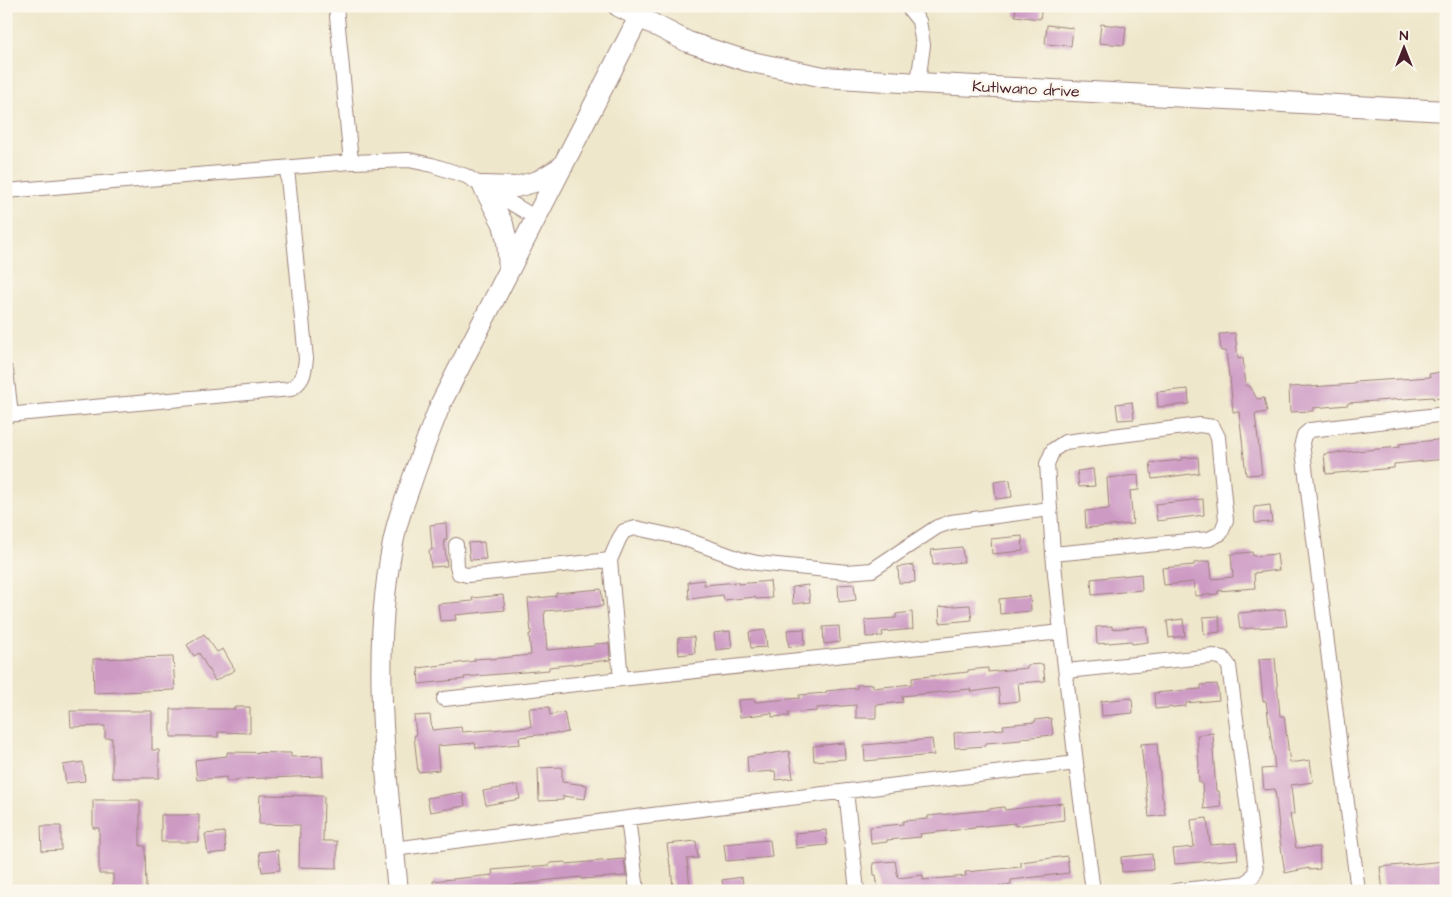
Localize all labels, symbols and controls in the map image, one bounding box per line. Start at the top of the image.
north arrow [1380,22,1430,72]
text: N [1400,26,1409,46]
street label: Kutlwano drive [972,75,1081,103]

